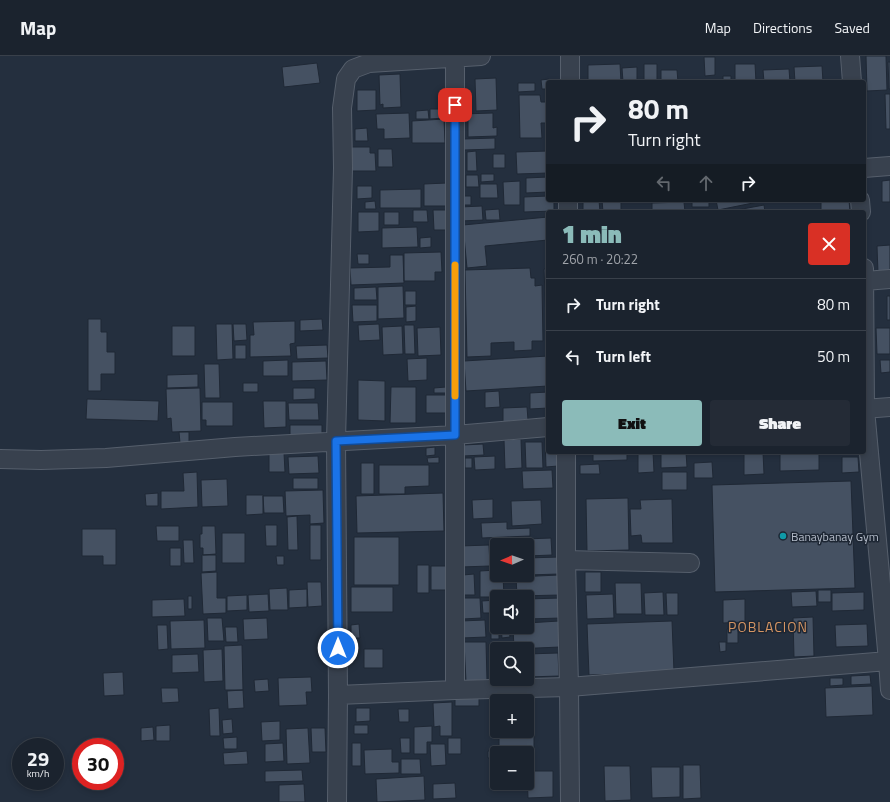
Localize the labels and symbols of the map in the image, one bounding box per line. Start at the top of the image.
pin [438,88,472,122]
place label: Banaybanay Gym [791,527,879,546]
marker: Banaybanay Gym [778,531,788,541]
north arrow [490,538,534,582]
district label: POBLACION [728,616,808,637]
position arrow [317,627,359,669]
speed limit sign: 30 [72,738,124,790]

